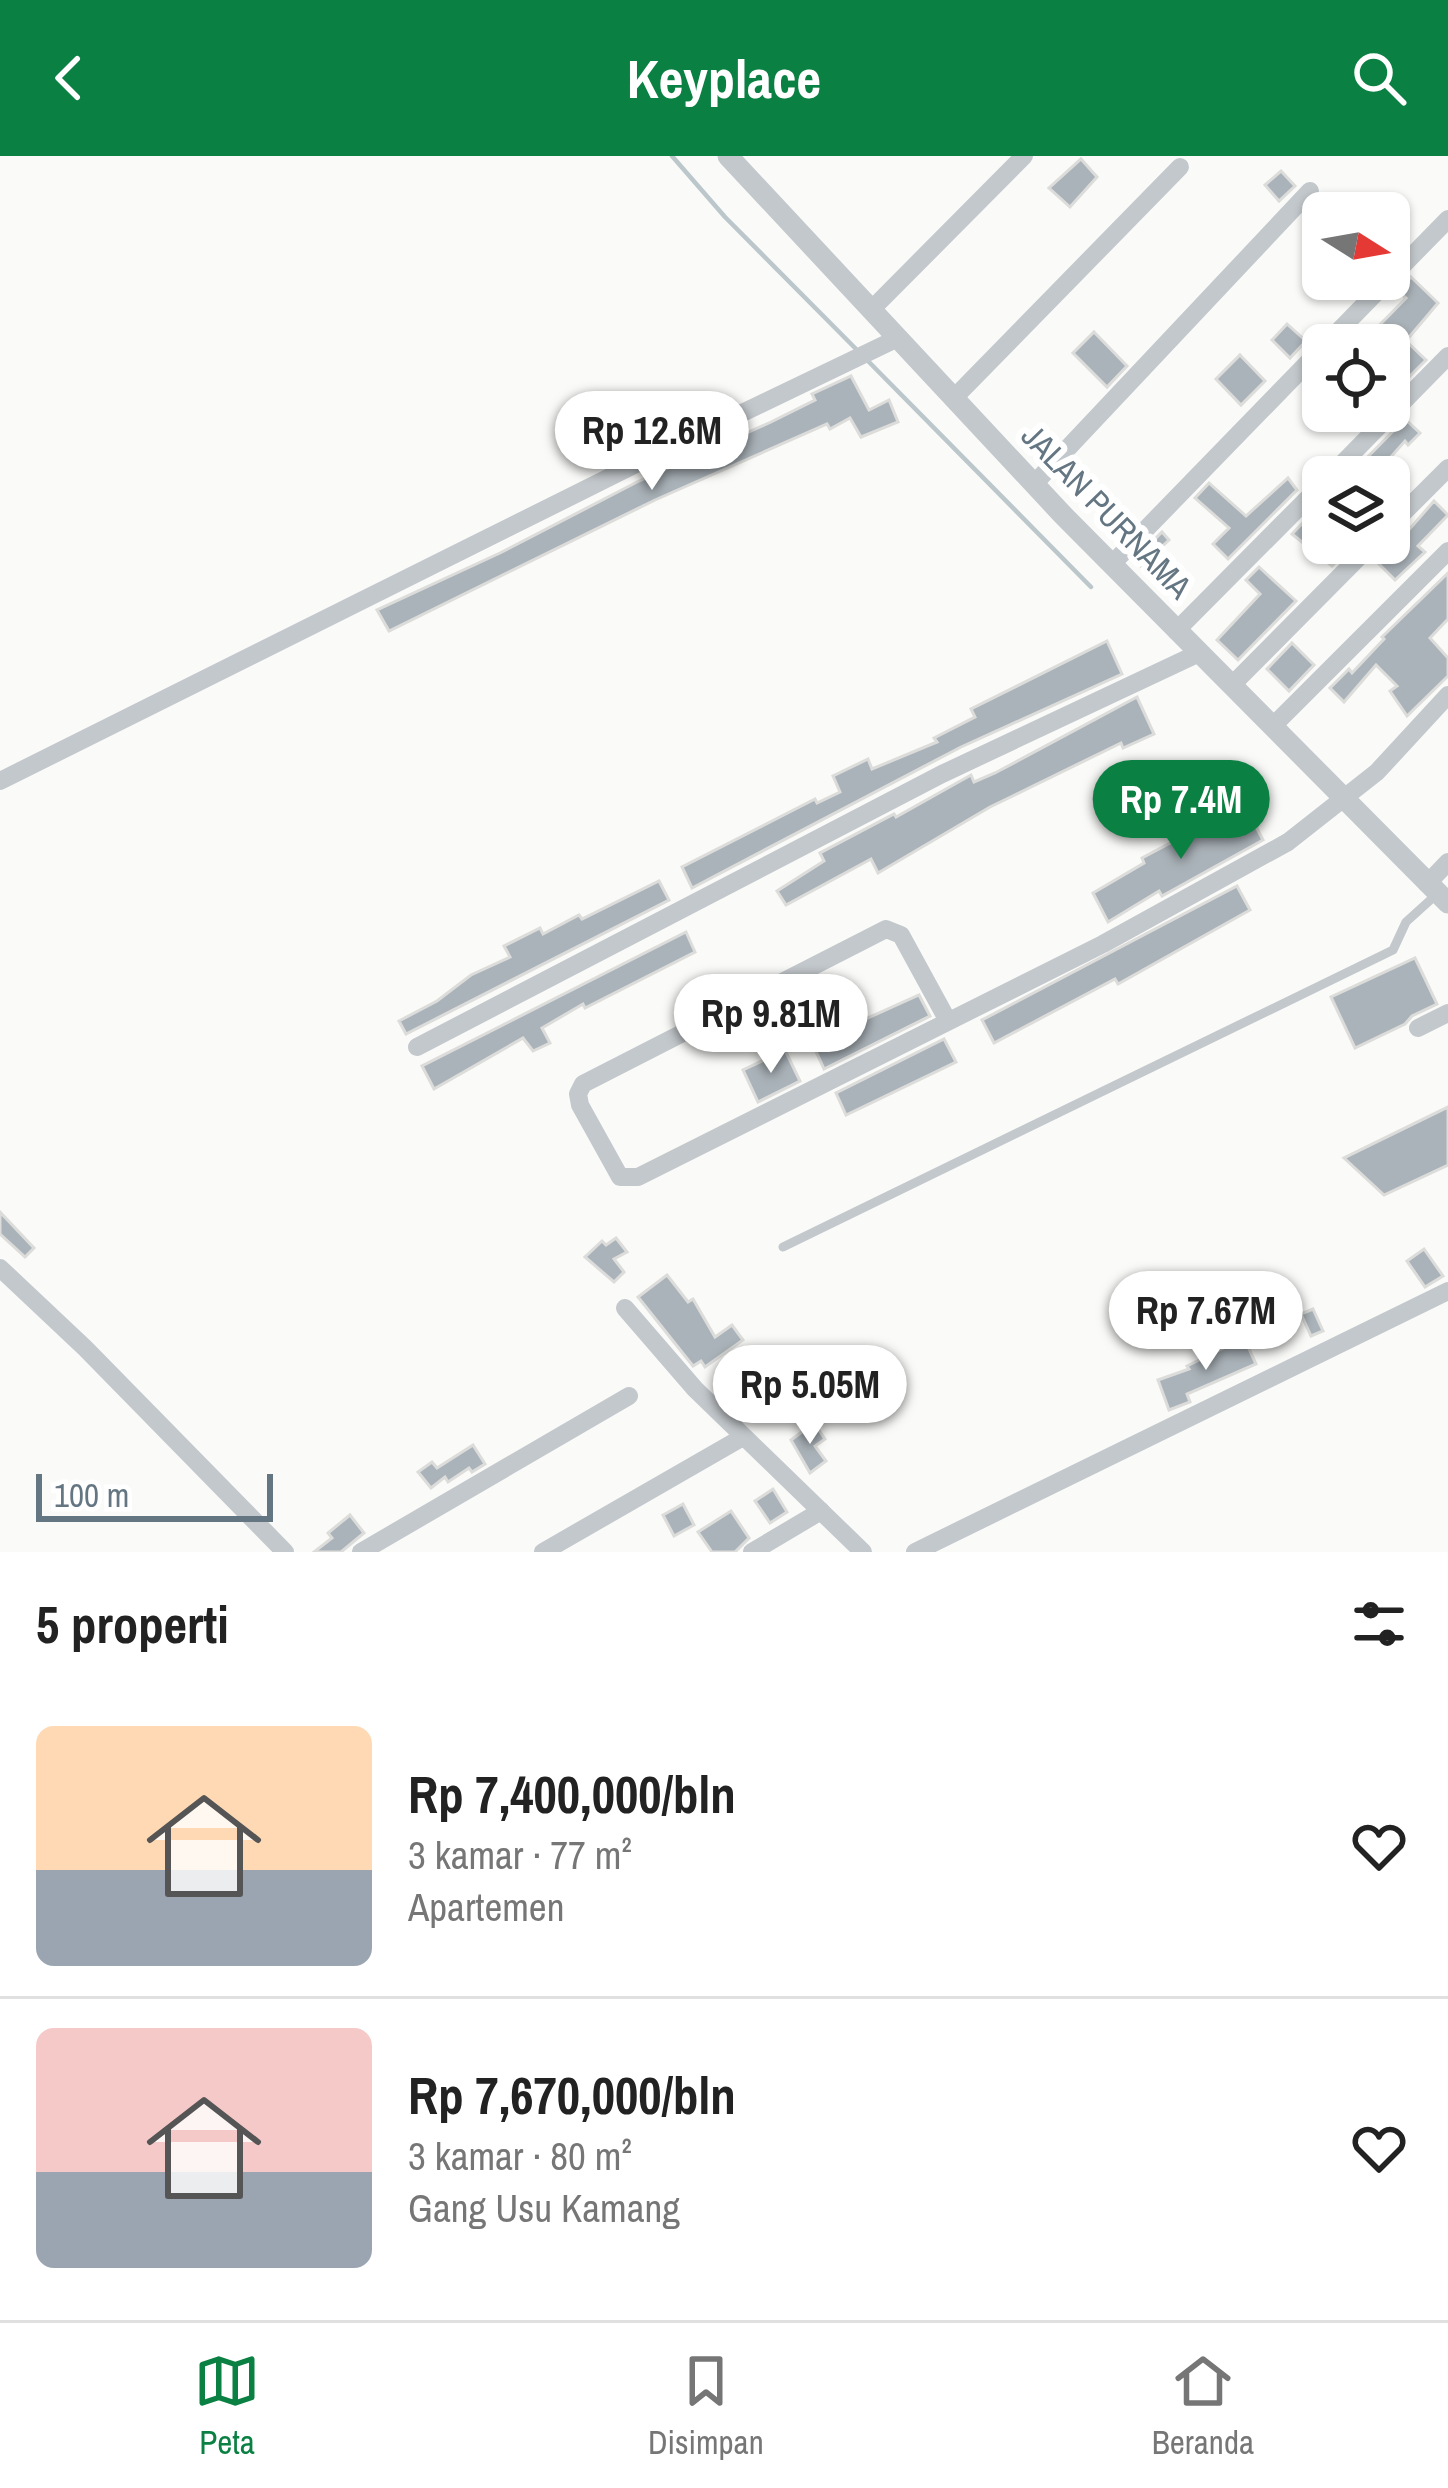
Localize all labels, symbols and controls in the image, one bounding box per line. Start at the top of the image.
text: Keyplace [627,42,821,115]
icon: back [36,45,102,111]
icon: search [1346,45,1412,111]
north arrow [1302,192,1410,300]
map controls [1302,192,1410,564]
button: locate [1302,324,1410,432]
pin: Rp 12.6M [528,391,776,493]
text: Rp 12.6M [582,404,722,456]
street label: JALAN PURNAMA [1012,414,1202,609]
button: layers [1302,456,1410,564]
pin: Rp 7.4M [1070,760,1292,862]
text: Rp 7.4M [1120,773,1242,825]
pin: Rp 9.81M [647,974,895,1076]
text: Rp 9.81M [701,987,841,1039]
pin: Rp 7.67M [1082,1271,1330,1373]
text: Rp 7.67M [1136,1284,1276,1336]
pin: Rp 5.05M [686,1345,934,1447]
text: Rp 5.05M [740,1358,880,1410]
scale bar [36,1468,273,1521]
text: 100 m [54,1473,129,1517]
text: 5 properti [36,1590,229,1659]
icon: filters [1346,1591,1412,1657]
text: Rp 7,400,000/bln [408,1760,736,1829]
icon: home [132,1774,276,1918]
icon: heart [1346,1813,1412,1879]
text: 3 kamar · 77 m² [408,1829,632,1881]
text: Apartemen [408,1881,564,1933]
text: Rp 7,670,000/bln [408,2061,736,2130]
icon: home [132,2076,276,2220]
icon: heart [1346,2115,1412,2181]
text: 3 kamar · 80 m² [408,2130,632,2182]
text: Gang Usu Kamang [408,2182,680,2234]
tab: Peta [194,2348,260,2464]
tab: Disimpan [648,2348,764,2464]
tab: Beranda [1152,2348,1254,2464]

